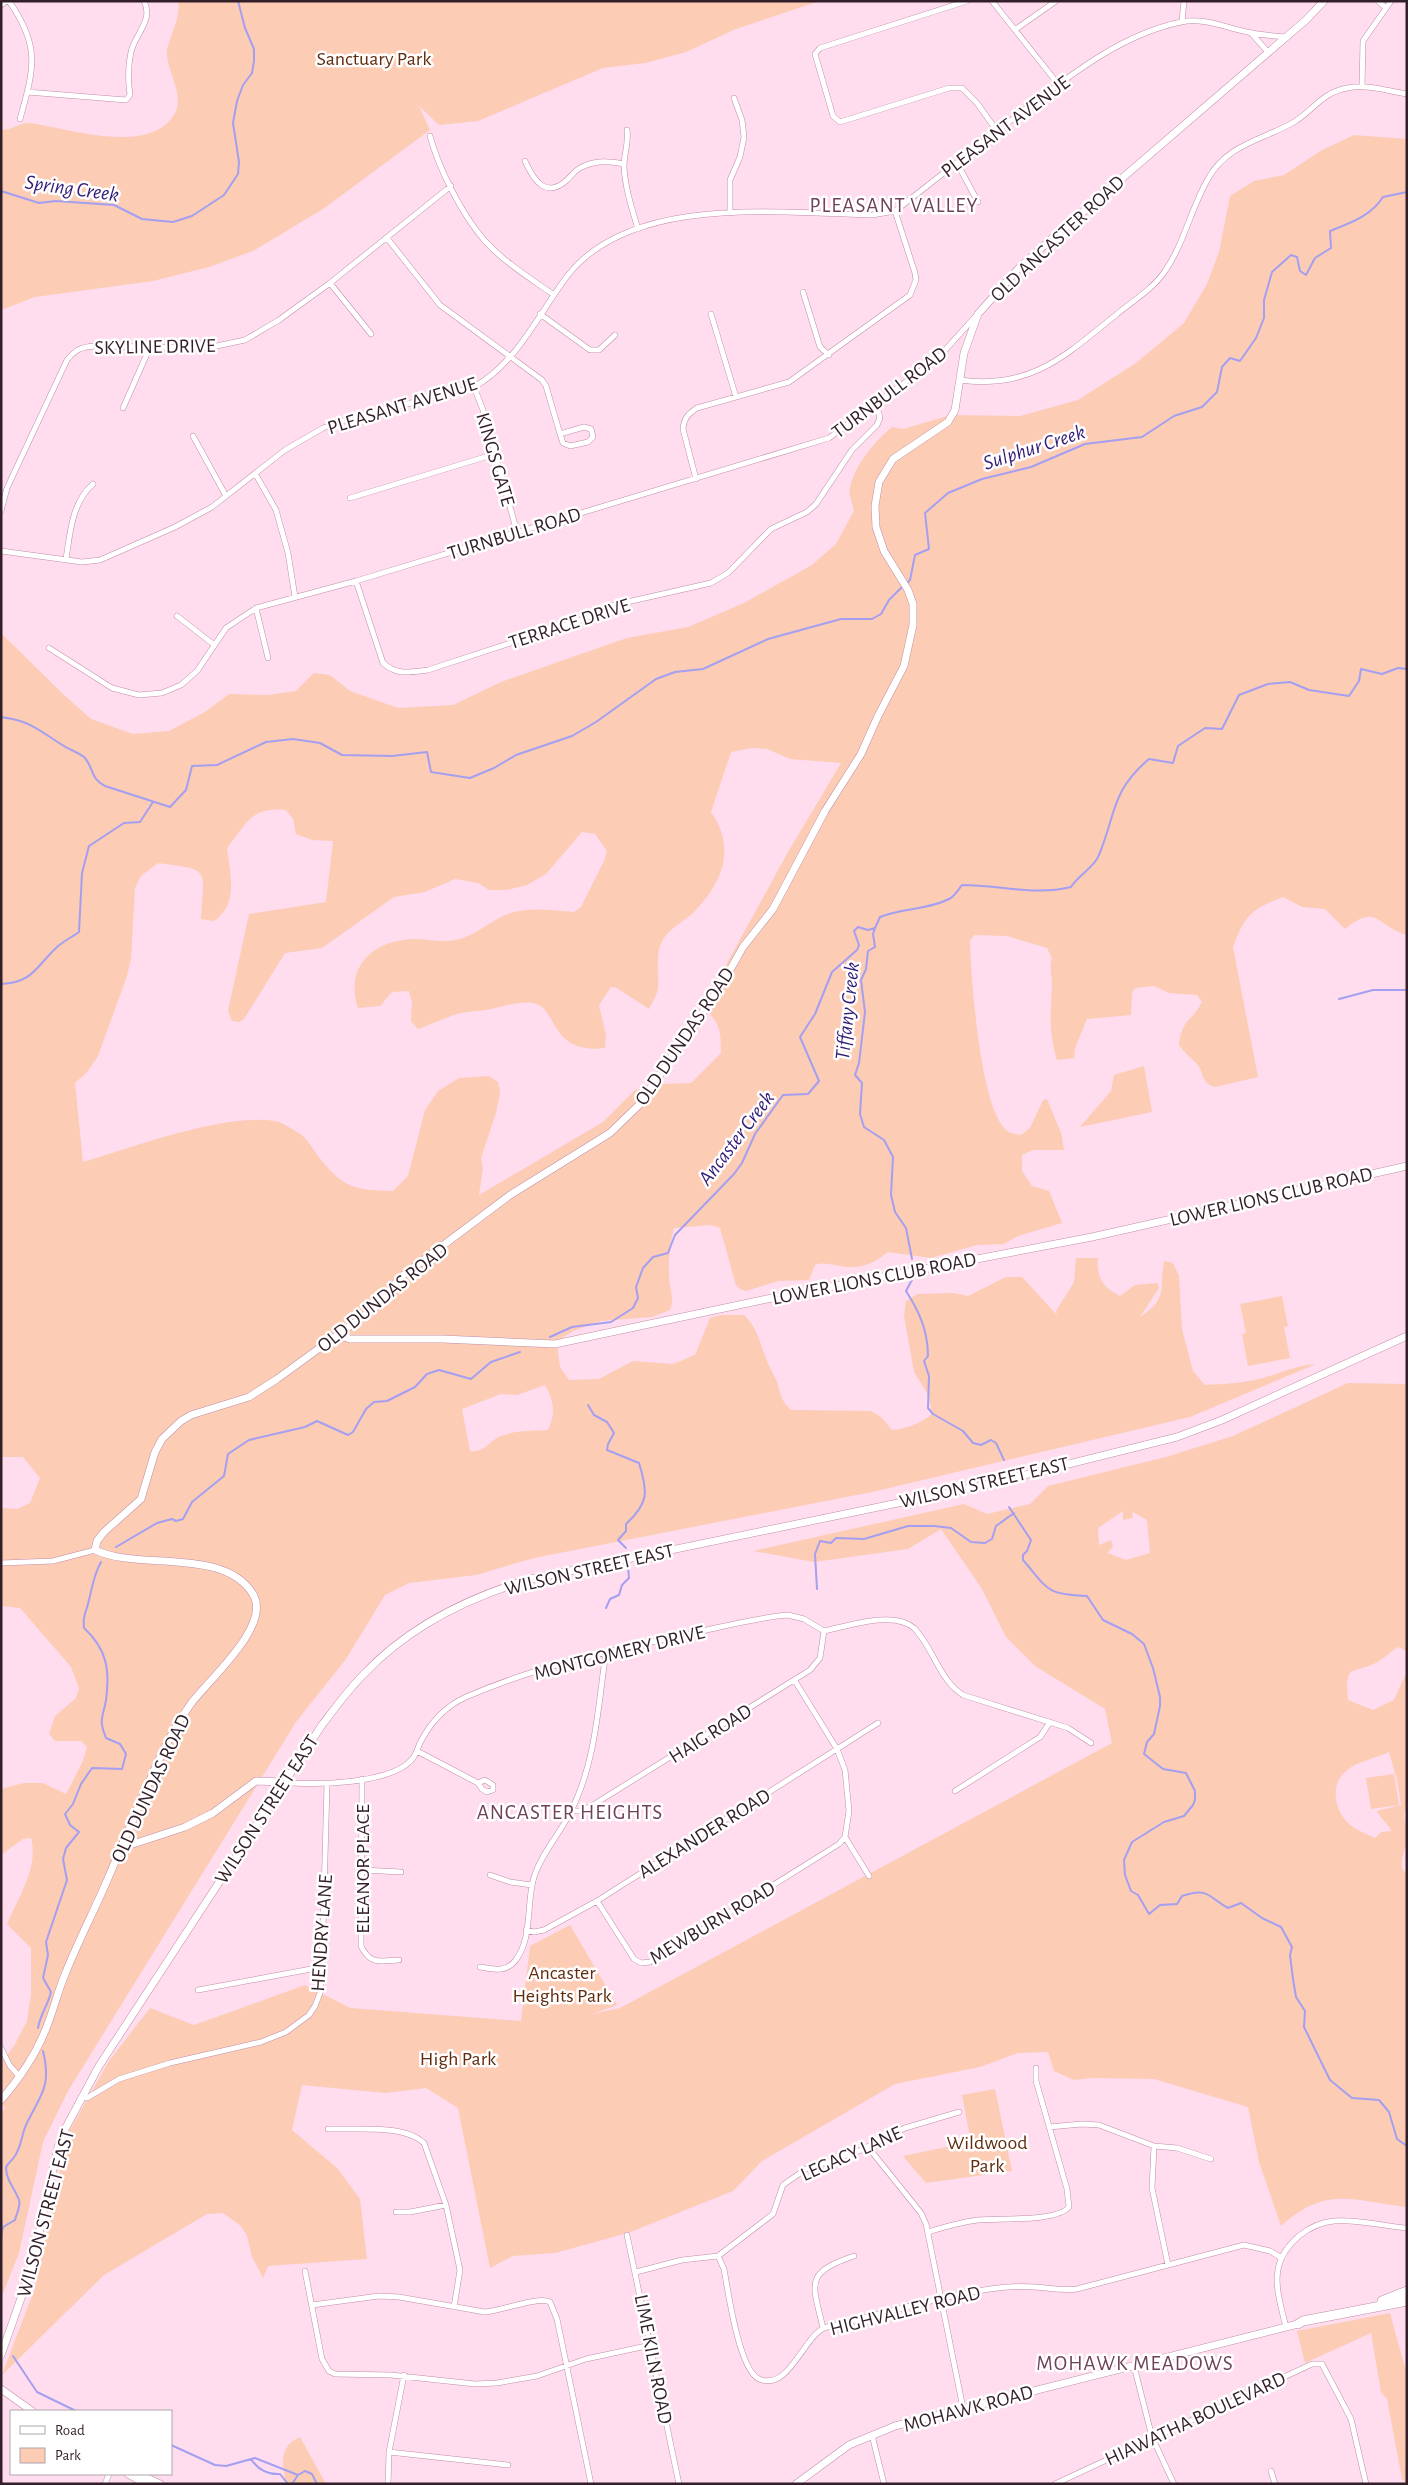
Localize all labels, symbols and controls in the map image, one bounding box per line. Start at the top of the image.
park label: Sanctuary Park [317,49,431,69]
street label: PLEASANT AVENUE [938,72,1074,182]
water label: Spring Creek [23,172,121,207]
street label: OLD ANCASTER ROAD [987,172,1128,306]
district label: PLEASANT VALLEY [810,195,978,216]
street label: SKYLINE DRIVE [94,336,216,358]
street label: TURNBULL ROAD [828,343,951,442]
street label: PLEASANT AVENUE [325,374,480,438]
street label: KINGS GATE [472,410,518,509]
water label: Sulphur Creek [981,421,1088,475]
street label: TURNBULL ROAD [445,504,583,564]
street label: TERRACE DRIVE [506,595,633,653]
water label: Tiffany Creek [832,961,863,1061]
street label: OLD DUNDAS ROAD [631,964,738,1109]
water label: Ancaster Creek [694,1087,778,1190]
street label: LOWER LIONS CLUB ROAD [1168,1164,1375,1230]
street label: OLD DUNDAS ROAD [314,1239,452,1356]
street label: LOWER LIONS CLUB ROAD [770,1249,978,1309]
street label: WILSON STREET EAST [898,1454,1071,1512]
street label: WILSON STREET EAST [503,1541,676,1599]
street label: MONTGOMERY DRIVE [532,1622,707,1684]
street label: HAIG ROAD [666,1701,755,1767]
street label: OLD DUNDAS ROAD [108,1711,194,1866]
street label: WILSON STREET EAST [211,1731,322,1888]
street label: ALEXANDER ROAD [635,1785,774,1882]
district label: ANCASTER HEIGHTS [477,1802,663,1823]
street label: ELEANOR PLACE [353,1804,373,1934]
street label: HENDRY LANE [308,1873,336,1992]
street label: MEWBURN ROAD [646,1878,779,1968]
park label: Ancaster Heights Park [512,1963,612,2006]
park label: High Park [420,2049,496,2069]
street label: LEGACY LANE [798,2123,905,2185]
street label: WILSON STREET EAST [14,2127,78,2299]
park label: Wildwood Park [946,2133,1028,2176]
street label: HIGHVALLEY ROAD [828,2283,983,2339]
street label: LIME KILN ROAD [631,2293,675,2426]
district label: MOHAWK MEADOWS [1036,2353,1234,2374]
street label: HIAWATHA BOULEVARD [1102,2368,1289,2470]
street label: MOHAWK ROAD [901,2382,1035,2436]
legend [10,2410,172,2475]
text: Road [55,2423,85,2438]
text: Park [55,2448,81,2463]

